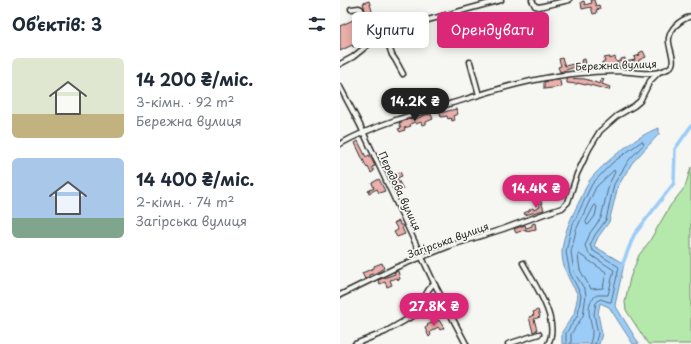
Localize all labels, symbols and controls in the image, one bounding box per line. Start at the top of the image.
text: Об’єктів: 3 [12,11,102,37]
chip: Купити [352,12,429,48]
chip: Орендувати [437,12,549,48]
icon: filters [306,13,328,35]
street label: Бережна вулиця [575,56,657,73]
text: 14 200 ₴/міс. [136,66,253,92]
icon: home [44,74,92,122]
pin: 14.2K ₴ [378,88,452,122]
text: 14.2K ₴ [390,91,440,110]
text: 3-кімн. · 92 m² [136,92,234,111]
text: Бережна вулиця [136,111,242,130]
street label: Передова вулиця [376,149,425,233]
text: 14 400 ₴/міс. [136,166,254,192]
icon: home [44,174,92,222]
pin: 14.4K ₴ [499,175,573,209]
text: 14.4K ₴ [512,178,560,197]
text: 2-кімн. · 74 m² [136,192,234,211]
text: Загірська вулиця [136,211,247,230]
street label: Загірська вулиця [405,218,491,261]
pin: 27.8K ₴ [397,293,471,327]
text: 27.8K ₴ [409,296,459,315]

